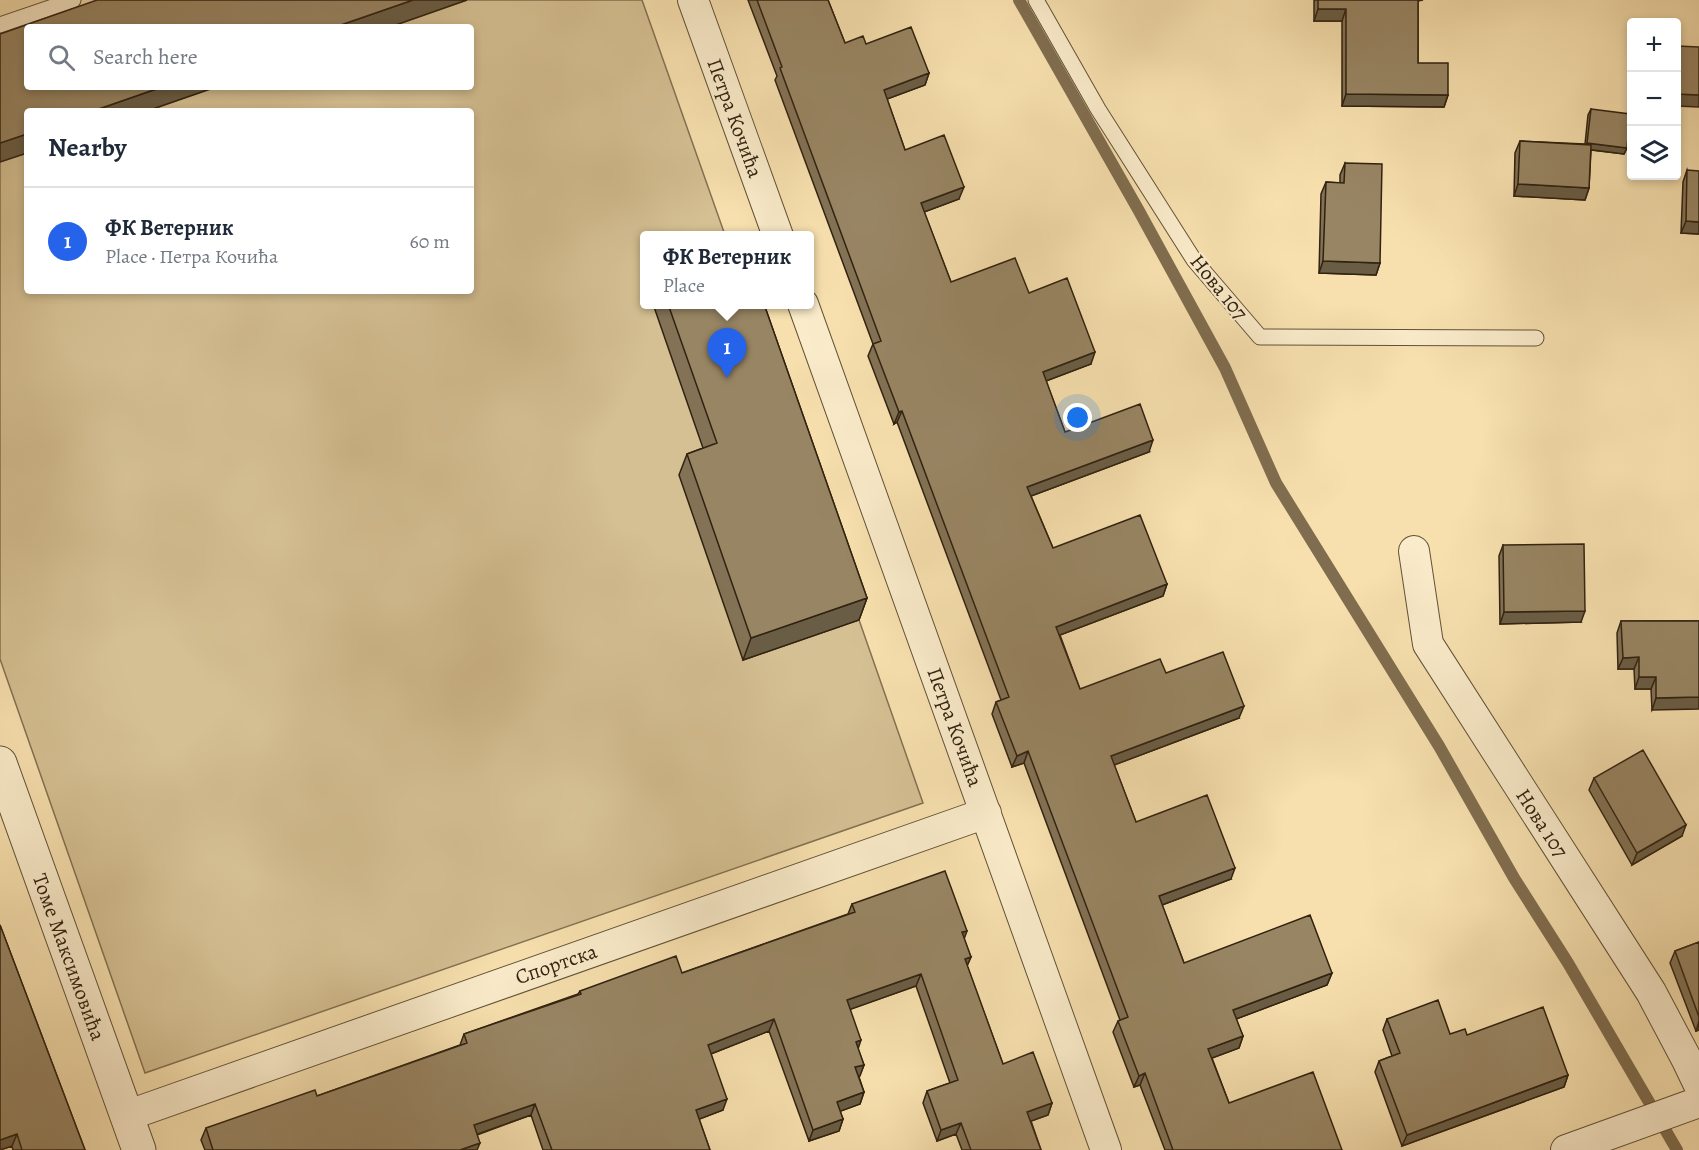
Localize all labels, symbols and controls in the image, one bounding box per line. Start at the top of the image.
map controls [1627,18,1681,180]
button: + [1627,18,1681,72]
search box [24,24,474,90]
icon: search [45,41,78,74]
text: Search here [93,42,198,72]
street label: Петра Кочића [700,54,770,182]
button: − [1627,72,1681,126]
button: layers [1627,126,1681,180]
text: Nearby [48,130,127,165]
text: ФК Ветерник [105,213,234,243]
text: 1 [64,228,71,255]
text: 60 m [410,228,450,255]
popup [640,231,814,309]
text: ФК Ветерник [663,242,791,272]
text: Place · Петра Кочића [105,243,278,270]
street label: Нова 107 [1184,248,1254,326]
text: Place [663,272,705,299]
pin: 1 [708,328,746,378]
your location [1063,403,1092,432]
street label: Петра Кочића [920,663,990,791]
street label: Нова 107 [1509,783,1575,863]
street label: Томе Максимовића [26,870,112,1045]
street label: Спортска [511,937,601,991]

